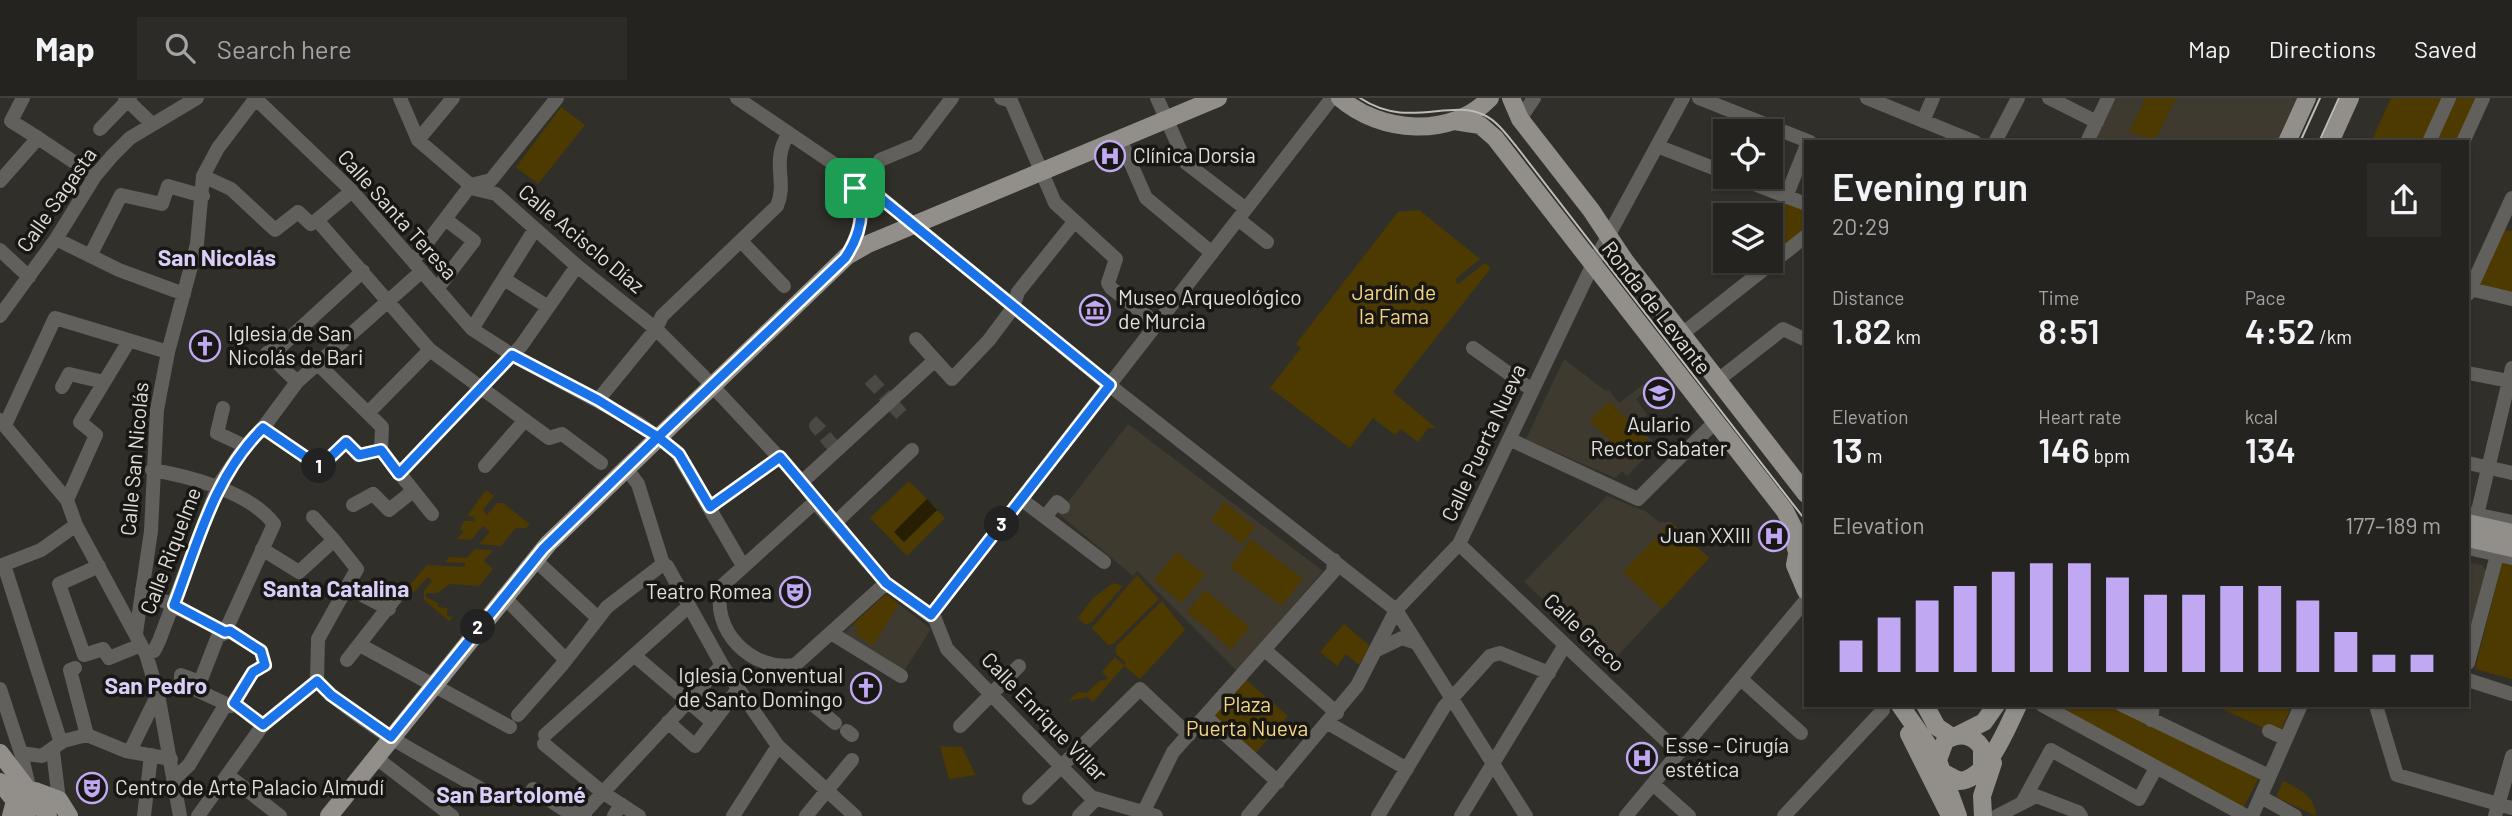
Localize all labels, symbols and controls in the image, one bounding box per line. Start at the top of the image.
search box [137,17,627,80]
text: Map [35,28,95,68]
icon: search [161,29,199,67]
text: Search here [217,33,352,64]
text: Map [2188,34,2231,63]
text: Directions [2269,34,2376,63]
text: Saved [2414,34,2477,63]
map controls [1713,119,1783,273]
button: locate [1713,119,1783,189]
hospital icon: Clínica Dorsia [1093,139,1127,173]
street label: Calle Sagasta [11,142,101,256]
place label: Clínica Dorsia [1133,142,1256,167]
street label: Calle Santa Teresa [333,144,463,284]
pin [825,158,885,218]
text: Evening run [1832,163,2028,209]
button: share [2367,163,2441,237]
icon: arrive [836,169,874,207]
street label: Calle Acisclo Díaz [514,178,650,298]
button: layers [1713,203,1783,273]
text: 20:29 [1832,212,1889,240]
street label: Ronda de Levante [1598,236,1717,379]
district label: San Nicolás [158,243,276,271]
park label: Jardín de la Fama [1352,279,1436,328]
place label: Museo Arqueológico de Murcia [1118,284,1302,333]
text: Distance [1832,286,1904,309]
text: Time [2038,286,2079,309]
text: Pace [2245,286,2286,309]
museum icon: Museo Arqueológico de Murcia [1078,293,1112,327]
text: 1.82 [1832,309,1892,351]
text: 8:51 [2038,309,2100,351]
text: 4:52 [2245,309,2315,351]
place label: Iglesia de San Nicolás de Bari [228,320,363,369]
text: km [1892,325,1921,348]
text: /km [2315,325,2352,348]
church icon: Iglesia de San Nicolás de Bari [188,329,222,363]
street label: Calle Puerta Nueva [1435,360,1530,525]
school or university icon: Aulario Rector Sabater [1642,376,1676,410]
street label: Calle San Nicolás [114,381,153,537]
text: Elevation [1832,405,1909,428]
text: Heart rate [2038,405,2122,428]
text: kcal [2245,405,2278,428]
place label: Aulario Rector Sabater [1591,411,1728,460]
text: 13 [1832,428,1863,470]
text: 146 [2038,428,2090,470]
text: 134 [2245,428,2296,470]
text: m [1863,444,1882,467]
text: bpm [2090,444,2130,467]
pin: 1 [302,448,336,484]
text: 1 [315,454,322,477]
street label: Calle Riquelme [134,483,205,617]
pin: 3 [984,506,1020,542]
text: Elevation [1832,511,1925,539]
text: 177–189 m [2345,511,2441,539]
text: 3 [996,512,1007,535]
hospital icon: Juan XXIII [1757,519,1791,553]
place label: Juan XXIII [1660,522,1751,547]
district label: Santa Catalina [263,574,409,602]
theatre icon: Teatro Romea [778,575,812,609]
place label: Teatro Romea [646,578,772,603]
street label: Calle Greco [1540,587,1631,676]
pin: 2 [461,610,496,644]
text: 2 [472,615,483,638]
street label: Calle Enrique Villar [977,646,1113,786]
place label: Iglesia Conventual de Santo Domingo [678,662,843,711]
district label: San Pedro [105,671,207,699]
church icon: Iglesia Conventual de Santo Domingo [849,671,883,705]
park label: Plaza Puerta Nueva [1186,691,1308,740]
place label: Esse - Cirugía estética [1665,732,1789,781]
hospital icon: Esse - Cirugía estética [1625,741,1659,775]
theatre icon: Centro de Arte Palacio Almudí [75,771,109,805]
place label: Centro de Arte Palacio Almudí [115,774,385,799]
district label: San Bartolomé [436,780,586,808]

